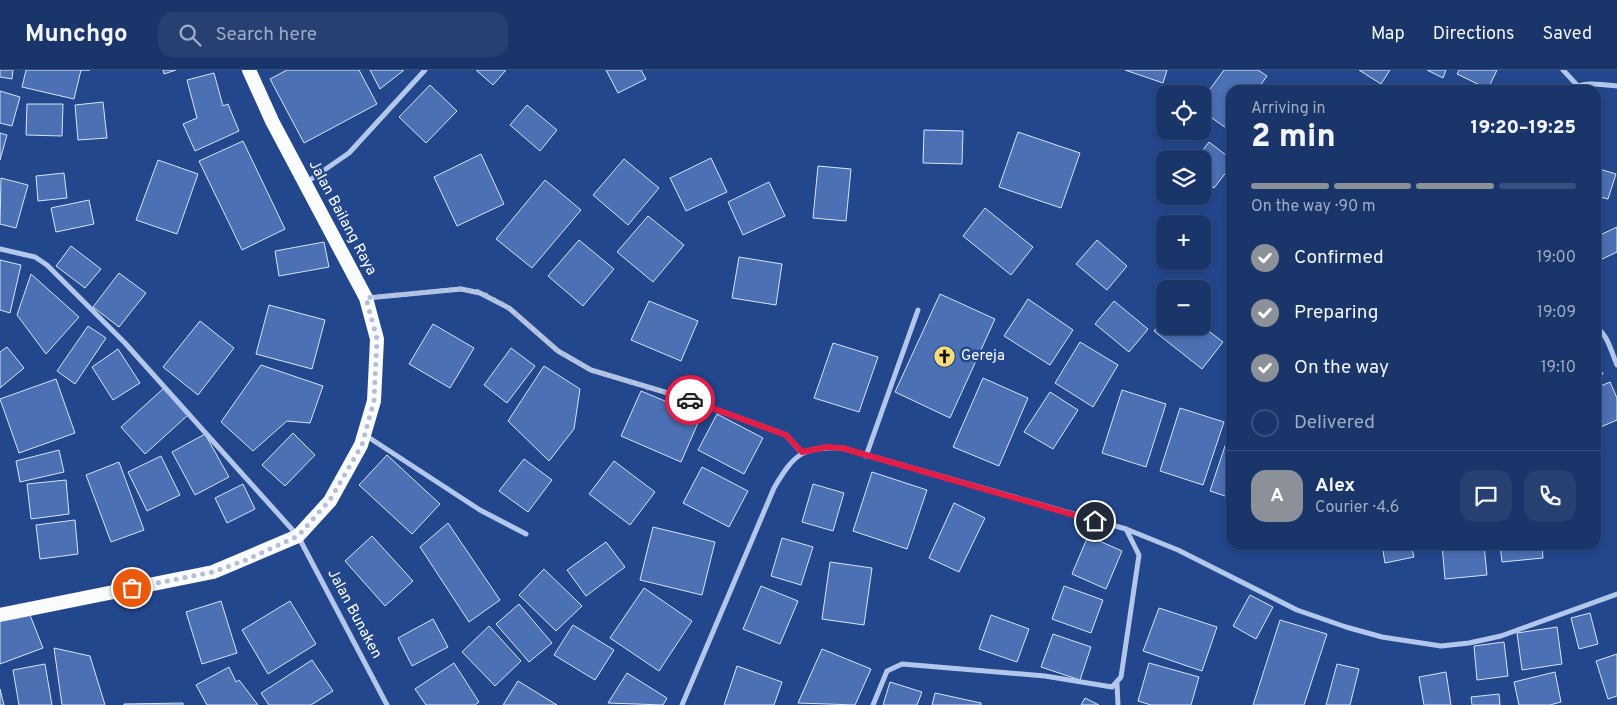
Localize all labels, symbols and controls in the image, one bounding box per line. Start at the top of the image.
search box [158,12,508,57]
text: Munchgo [25,20,128,50]
icon: search [176,21,204,49]
text: Search here [216,23,317,47]
text: Map [1371,23,1405,46]
text: Directions [1433,23,1515,46]
text: Saved [1543,23,1592,46]
map controls [1156,85,1211,335]
button: locate [1156,85,1211,140]
text: Arriving in [1251,99,1326,119]
text: 19:20–19:25 [1471,116,1576,140]
text: 2 min [1251,118,1336,158]
button: layers [1156,150,1211,205]
street label: Jalan Bailang Raya [304,157,380,279]
text: On the way · 90 m [1251,197,1376,217]
button: + [1156,215,1211,270]
icon: check [1251,244,1279,272]
text: Confirmed [1294,246,1384,270]
text: 19:00 [1536,248,1576,268]
button: − [1156,280,1211,335]
icon: check [1251,299,1279,327]
text: Preparing [1294,301,1378,325]
text: 19:09 [1537,303,1576,323]
church icon: Gereja [933,344,957,368]
place label: Gereja [961,347,1005,366]
icon: check [1251,354,1279,382]
text: On the way [1294,356,1389,380]
text: 19:10 [1541,358,1576,378]
courier [665,375,715,425]
icon: car [676,386,704,414]
text: Delivered [1294,411,1375,435]
button: chat [1460,470,1512,522]
button: phone [1524,470,1576,522]
text: Alex [1315,474,1355,498]
text: A [1270,484,1284,508]
text: Courier · 4.6 [1315,498,1399,518]
pin [1074,500,1116,542]
icon: home [1081,507,1109,535]
street label: Jalan Bunaken [322,566,386,662]
pin [111,567,153,609]
icon: bag [118,574,146,602]

